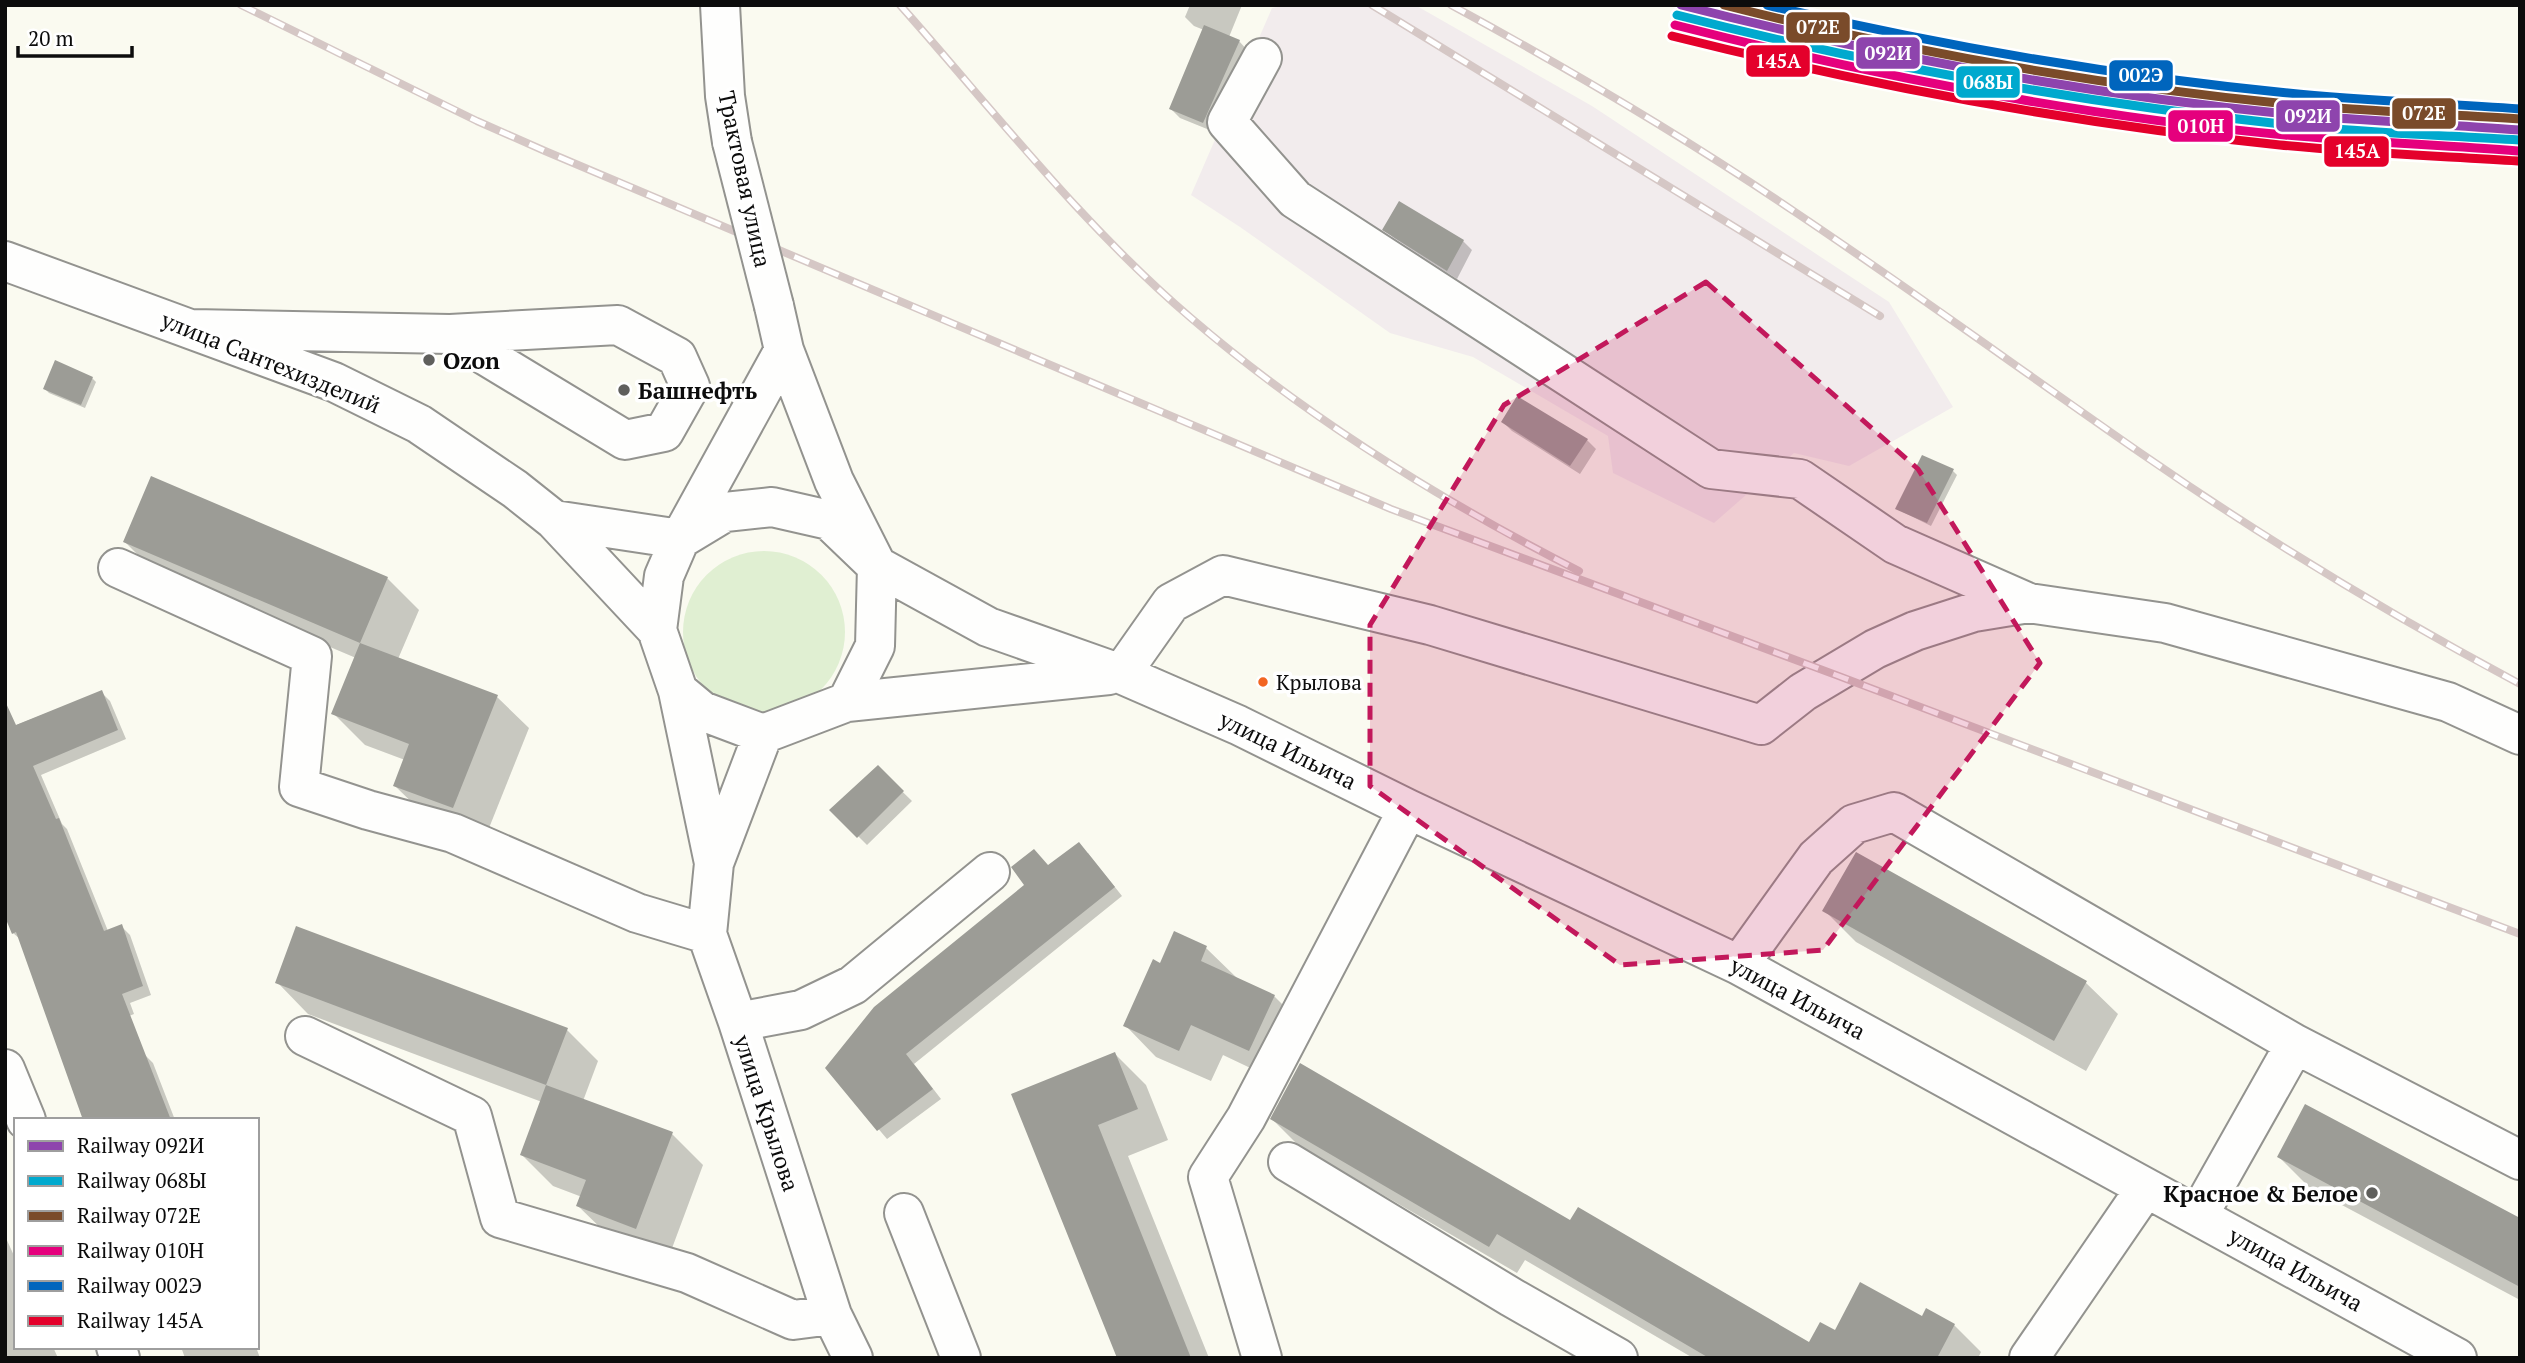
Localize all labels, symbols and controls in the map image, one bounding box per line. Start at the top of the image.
line badge: 072Е [1785,11,1851,44]
scale bar [18,14,131,58]
text: 072Е [1796,14,1840,39]
text: 20 m [28,24,74,52]
line badge: 092И [1855,36,1921,70]
text: 092И [1864,40,1912,65]
line badge: 145А [1745,44,1811,78]
text: 145А [1755,48,1801,73]
line badge: 002Э [2108,59,2174,92]
text: 002Э [2119,62,2163,87]
line badge: 068Ы [1955,65,2021,99]
text: 068Ы [1963,69,2013,94]
street label: Трактовая улица [711,88,779,270]
line badge: 072Е [2391,97,2457,130]
line badge: 092И [2275,99,2341,133]
text: 072Е [2402,100,2446,125]
text: 092И [2284,103,2332,128]
line badge: 010Н [2167,109,2234,143]
text: 010Н [2178,113,2225,138]
line badge: 145А [2323,135,2390,168]
text: 145А [2334,138,2380,163]
street label: улица Сантехизделий [156,303,385,420]
place label: Ozon [443,345,500,376]
marker: Ozon [421,352,437,368]
place label: Башнефть [638,375,757,406]
marker: Башнефть [616,382,632,398]
place label: Крылова [1276,668,1362,696]
marker: Крылова [1256,675,1270,689]
street label: улица Ильича [1213,703,1362,797]
street label: улица Ильича [1724,949,1871,1047]
street label: улица Крылова [727,1030,807,1196]
legend [14,1118,259,1349]
text: Railway 092И [77,1131,204,1159]
text: Railway 068Ы [77,1166,207,1194]
place label: Красное & Белое [2163,1178,2358,1209]
marker: Красное & Белое [2364,1185,2380,1201]
text: Railway 072Е [77,1201,201,1229]
street label: улица Ильича [2223,1219,2369,1319]
text: Railway 010Н [77,1236,204,1264]
text: Railway 002Э [77,1271,202,1299]
text: Railway 145А [77,1306,204,1334]

